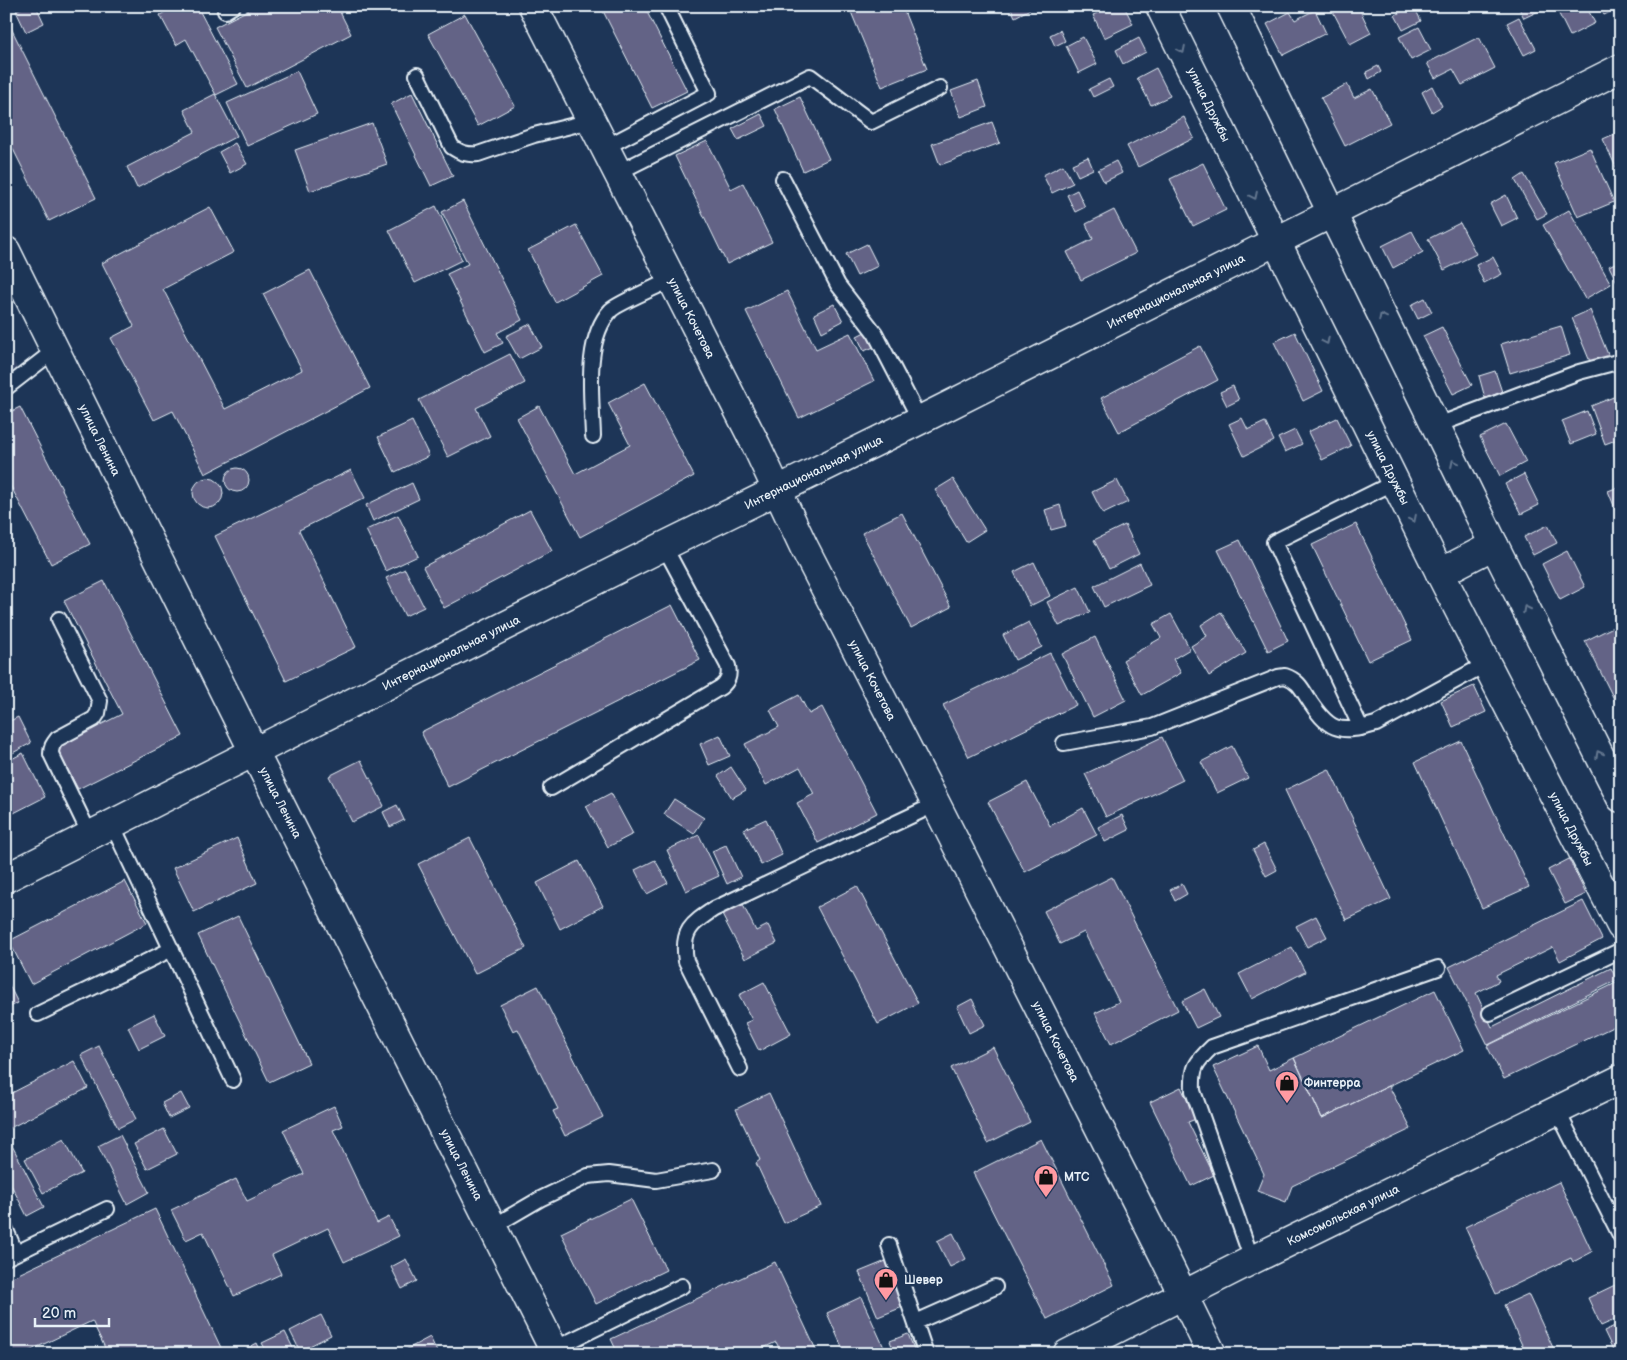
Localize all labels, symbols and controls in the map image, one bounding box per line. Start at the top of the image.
one-way arrow [1176,45,1186,54]
street label: улица Дружбы [1184,65,1233,144]
one-way arrow [1248,190,1258,199]
street label: Интернациональная улица [1104,251,1247,332]
street label: улица Кочетова [665,275,718,361]
one-way arrow [1378,313,1388,322]
one-way arrow [1320,336,1330,345]
street label: улица Ленина [76,402,124,478]
street label: улица Дружбы [1363,428,1413,507]
street label: Интернациональная улица [742,432,885,513]
one-way arrow [1450,459,1460,468]
one-way arrow [1407,514,1417,523]
one-way arrow [1522,605,1532,614]
street label: Интернациональная улица [380,612,522,694]
street label: улица Кочетова [846,638,899,723]
one-way arrow [1595,750,1605,759]
street label: улица Ленина [256,765,304,841]
street label: улица Дружбы [1546,790,1596,868]
street label: улица Кочетова [1029,999,1082,1084]
shop icon: Финтерра [1274,1070,1300,1104]
place label: Финтерра [1304,1076,1361,1091]
street label: улица Ленина [437,1127,485,1203]
shop icon: МТС [1033,1164,1059,1198]
place label: МТС [1064,1170,1090,1185]
street label: Комсомольская улица [1284,1181,1402,1249]
shop icon: Шевер [873,1267,899,1301]
place label: Шевер [904,1273,943,1288]
scale bar [35,1295,109,1327]
text: 20 m [42,1304,76,1323]

